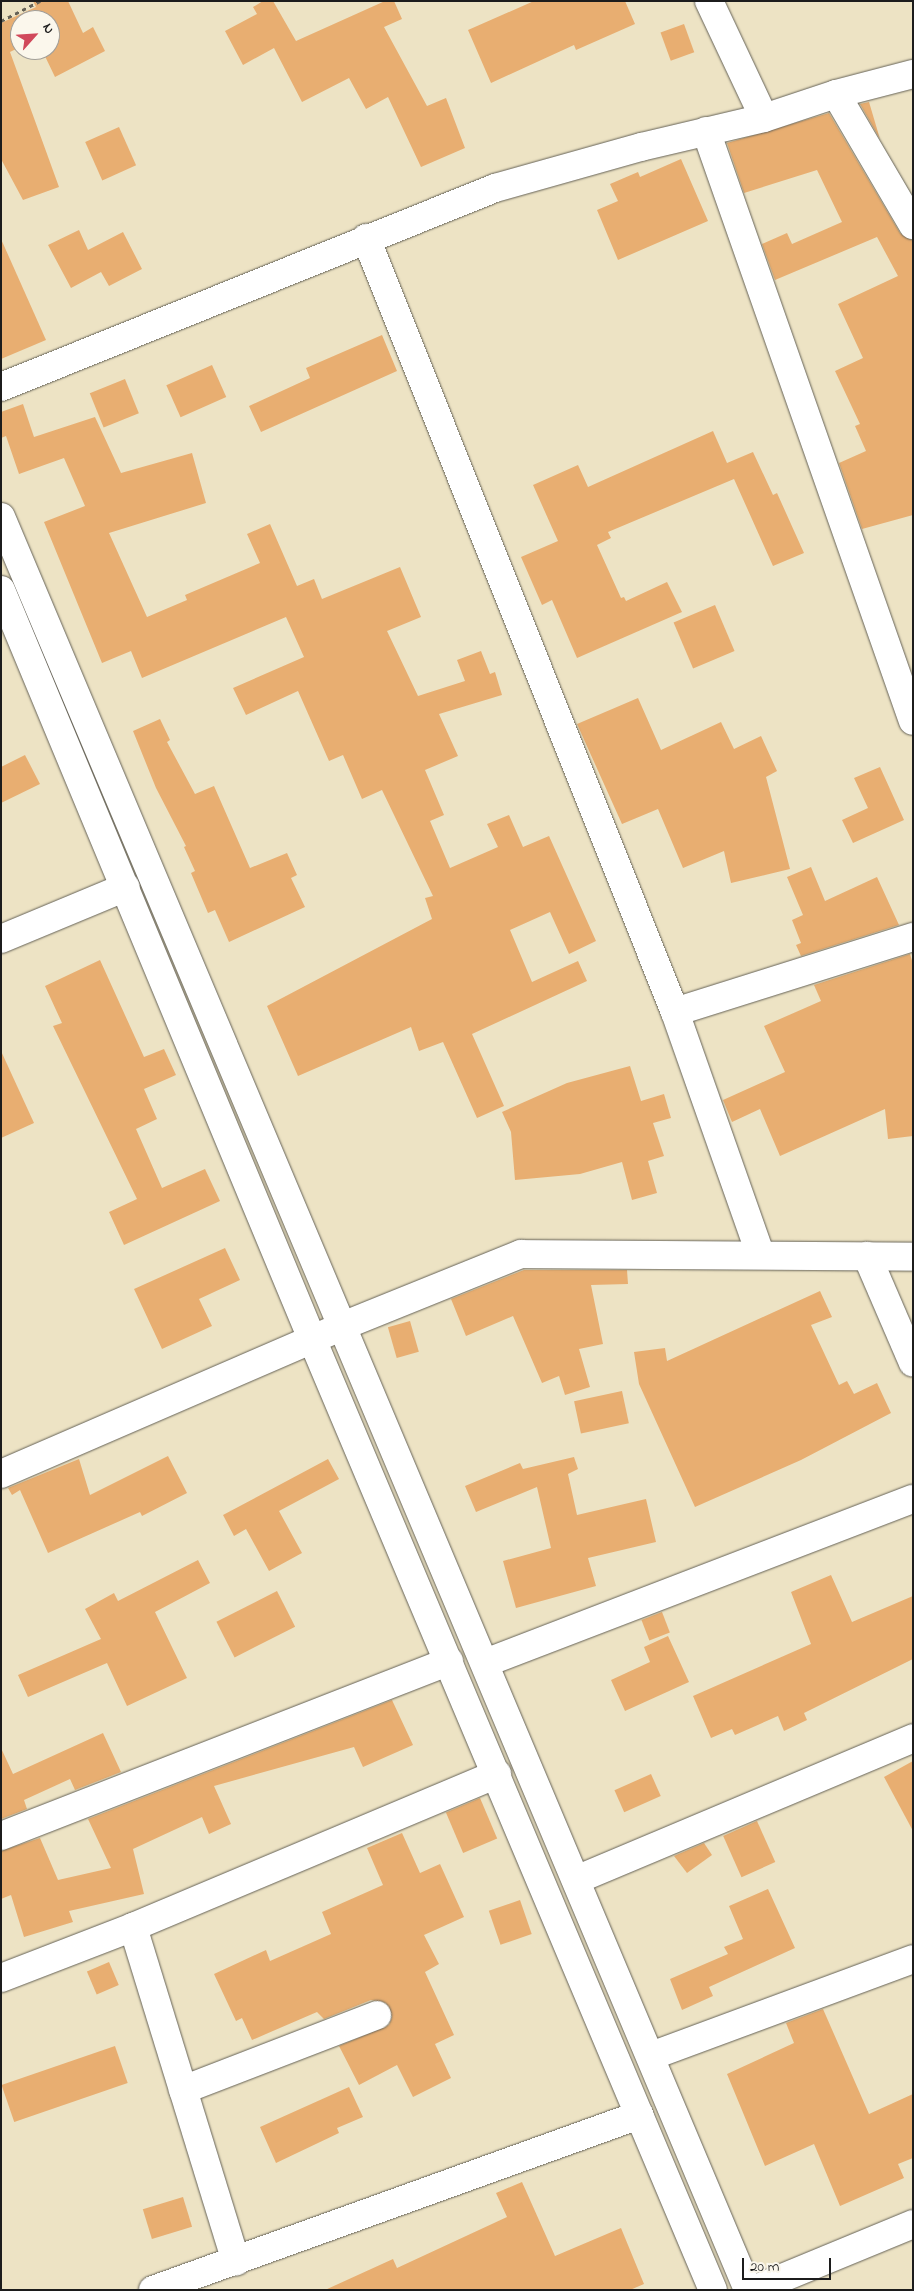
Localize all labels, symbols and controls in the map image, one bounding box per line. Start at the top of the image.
north arrow [10,10,60,60]
text: N [37,20,60,37]
scale bar [744,2248,833,2280]
text: 20 m [750,2256,779,2278]

